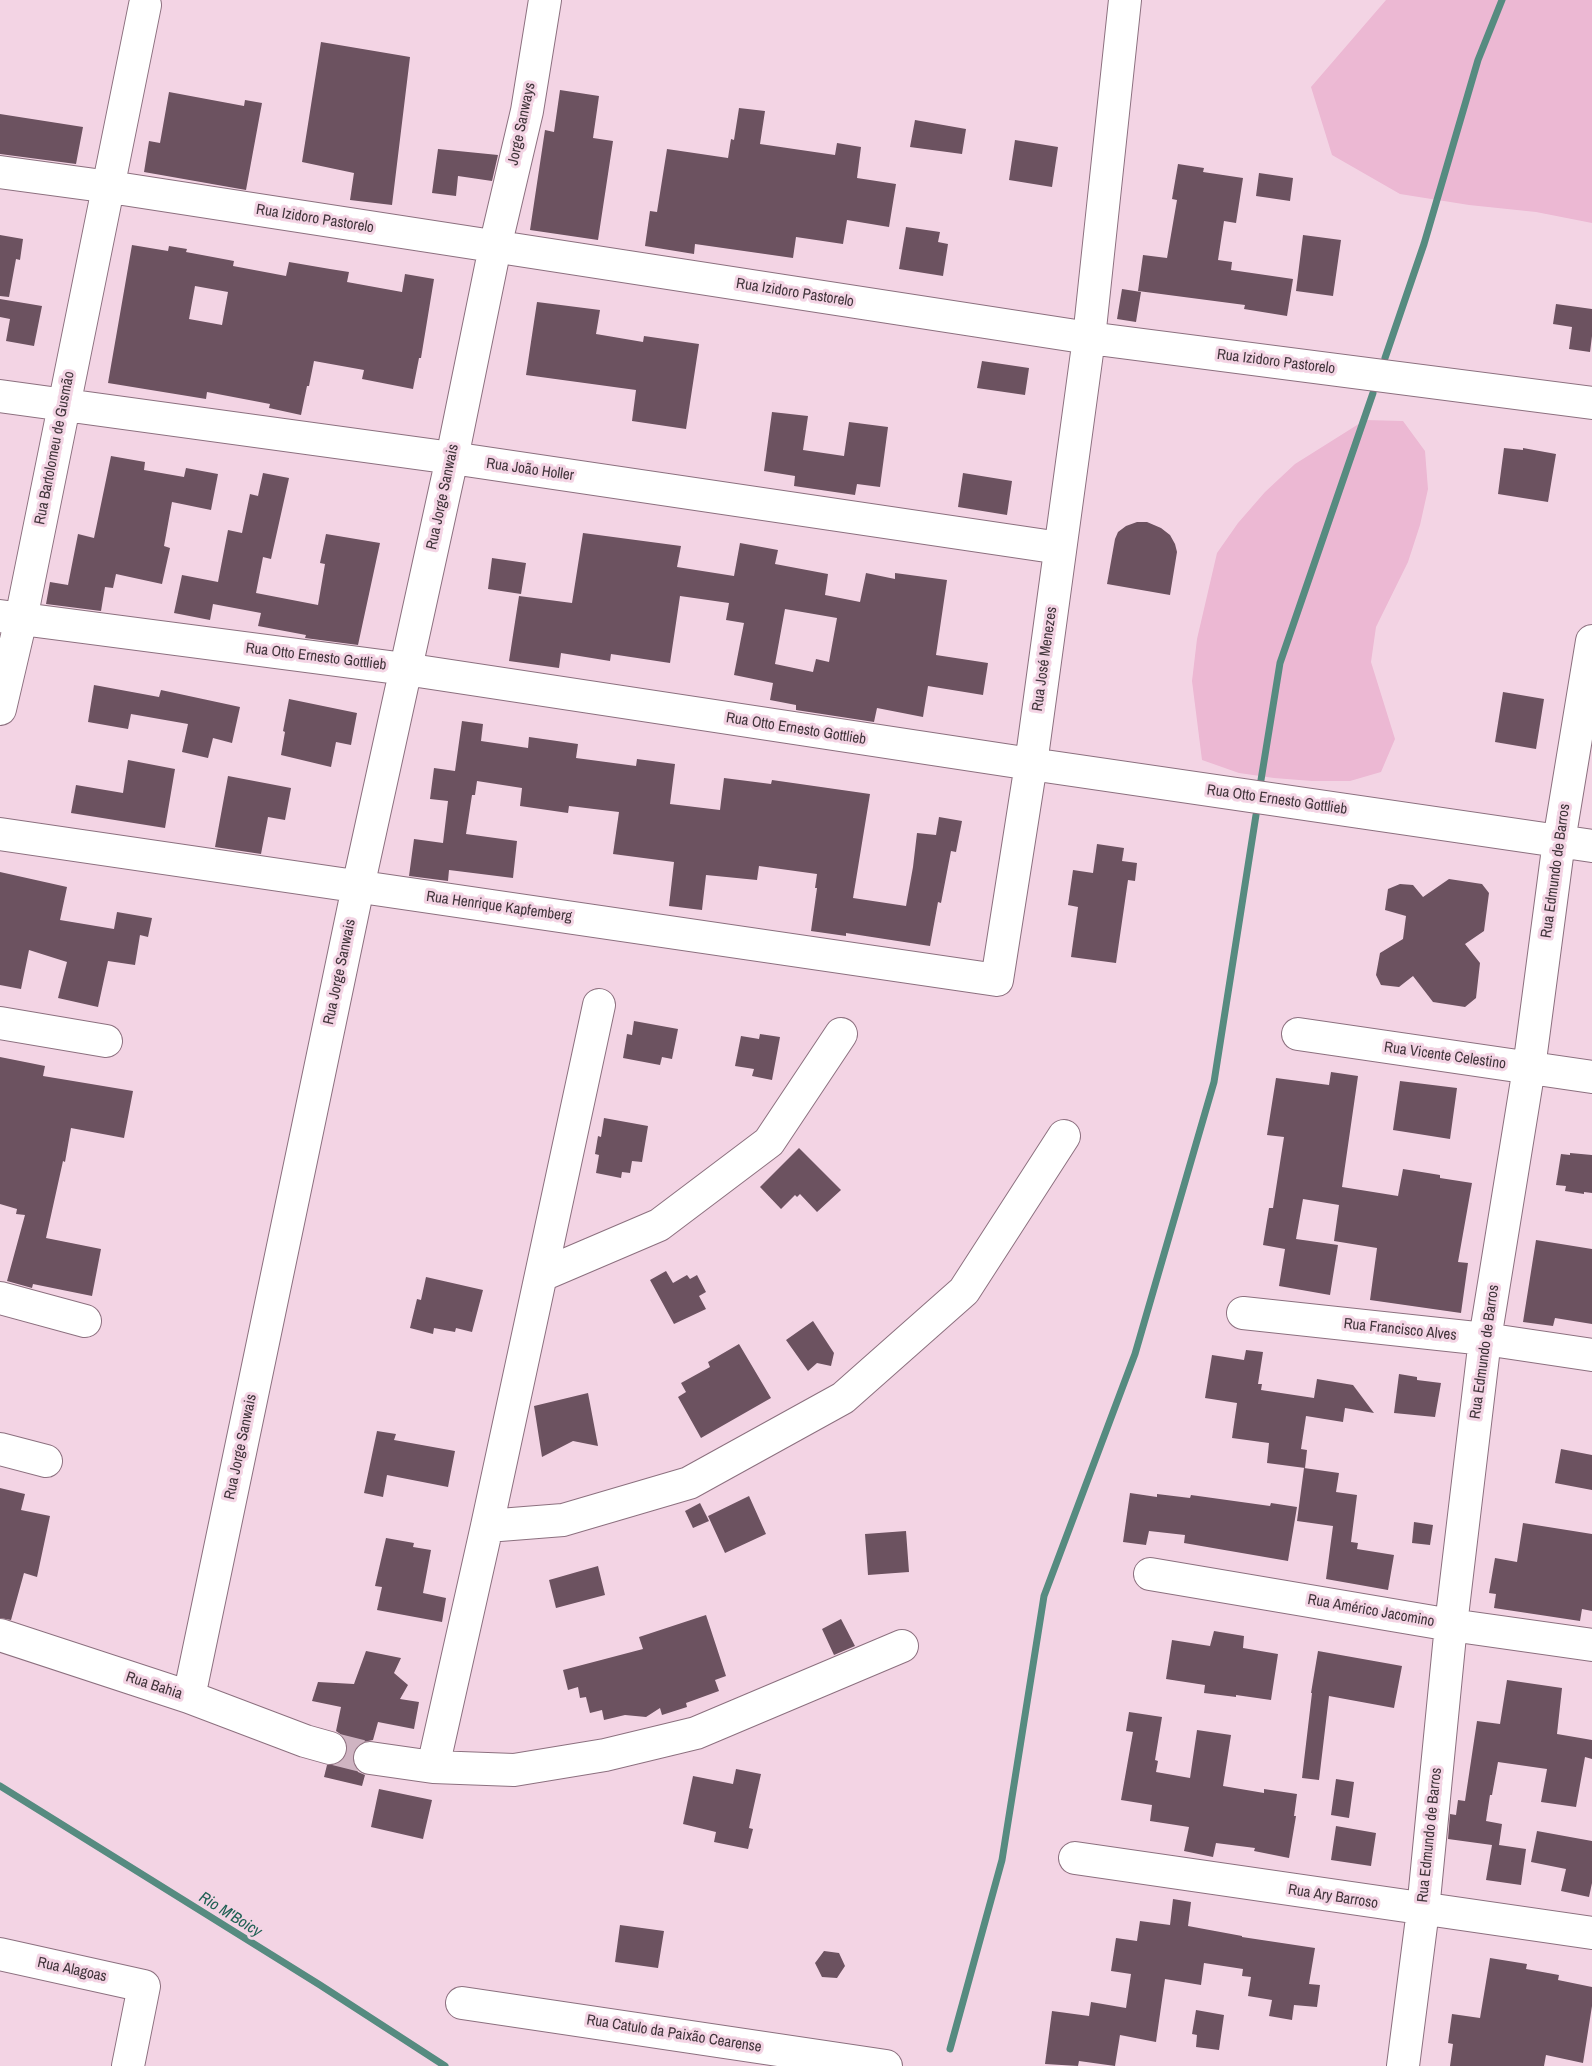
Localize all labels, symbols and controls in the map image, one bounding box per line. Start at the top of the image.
street label: Jorge Sanways [504,81,540,167]
street label: Rua Izidoro Pastorelo [255,201,375,237]
street label: Rua Izidoro Pastorelo [735,275,855,311]
street label: Rua Izidoro Pastorelo [1216,346,1336,378]
street label: Rua Bartolomeu de Gusmão [31,370,79,526]
street label: Rua Jorge Sanwais [423,443,463,551]
street label: Rua João Holler [485,455,575,485]
street label: Rua José Menezes [1029,606,1061,712]
street label: Rua Otto Ernesto Gottlieb [245,639,387,675]
street label: Rua Otto Ernesto Gottlieb [725,709,867,749]
street label: Rua Otto Ernesto Gottlieb [1206,781,1348,819]
street label: Rua Edmundo de Barros [1538,803,1574,939]
street label: Rua Henrique Kapfemberg [425,888,573,926]
street label: Rua Jorge Sanwais [320,918,360,1026]
street label: Rua Vicente Celestino [1383,1039,1507,1073]
street label: Rua Edmundo de Barros [1467,1284,1503,1420]
street label: Rua Francisco Alves [1343,1315,1457,1345]
street label: Rua Jorge Sanwais [221,1393,261,1501]
street label: Rua Américo Jacomino [1306,1591,1436,1631]
street label: Rua Bahia [124,1668,184,1704]
street label: Rua Edmundo de Barros [1414,1767,1446,1903]
street label: Rua Ary Barroso [1287,1881,1379,1913]
water label: Rio M'Boicy [195,1888,265,1942]
street label: Rua Alagoas [36,1954,108,1986]
street label: Rua Catulo da Paixão Cearense [585,2011,763,2057]

